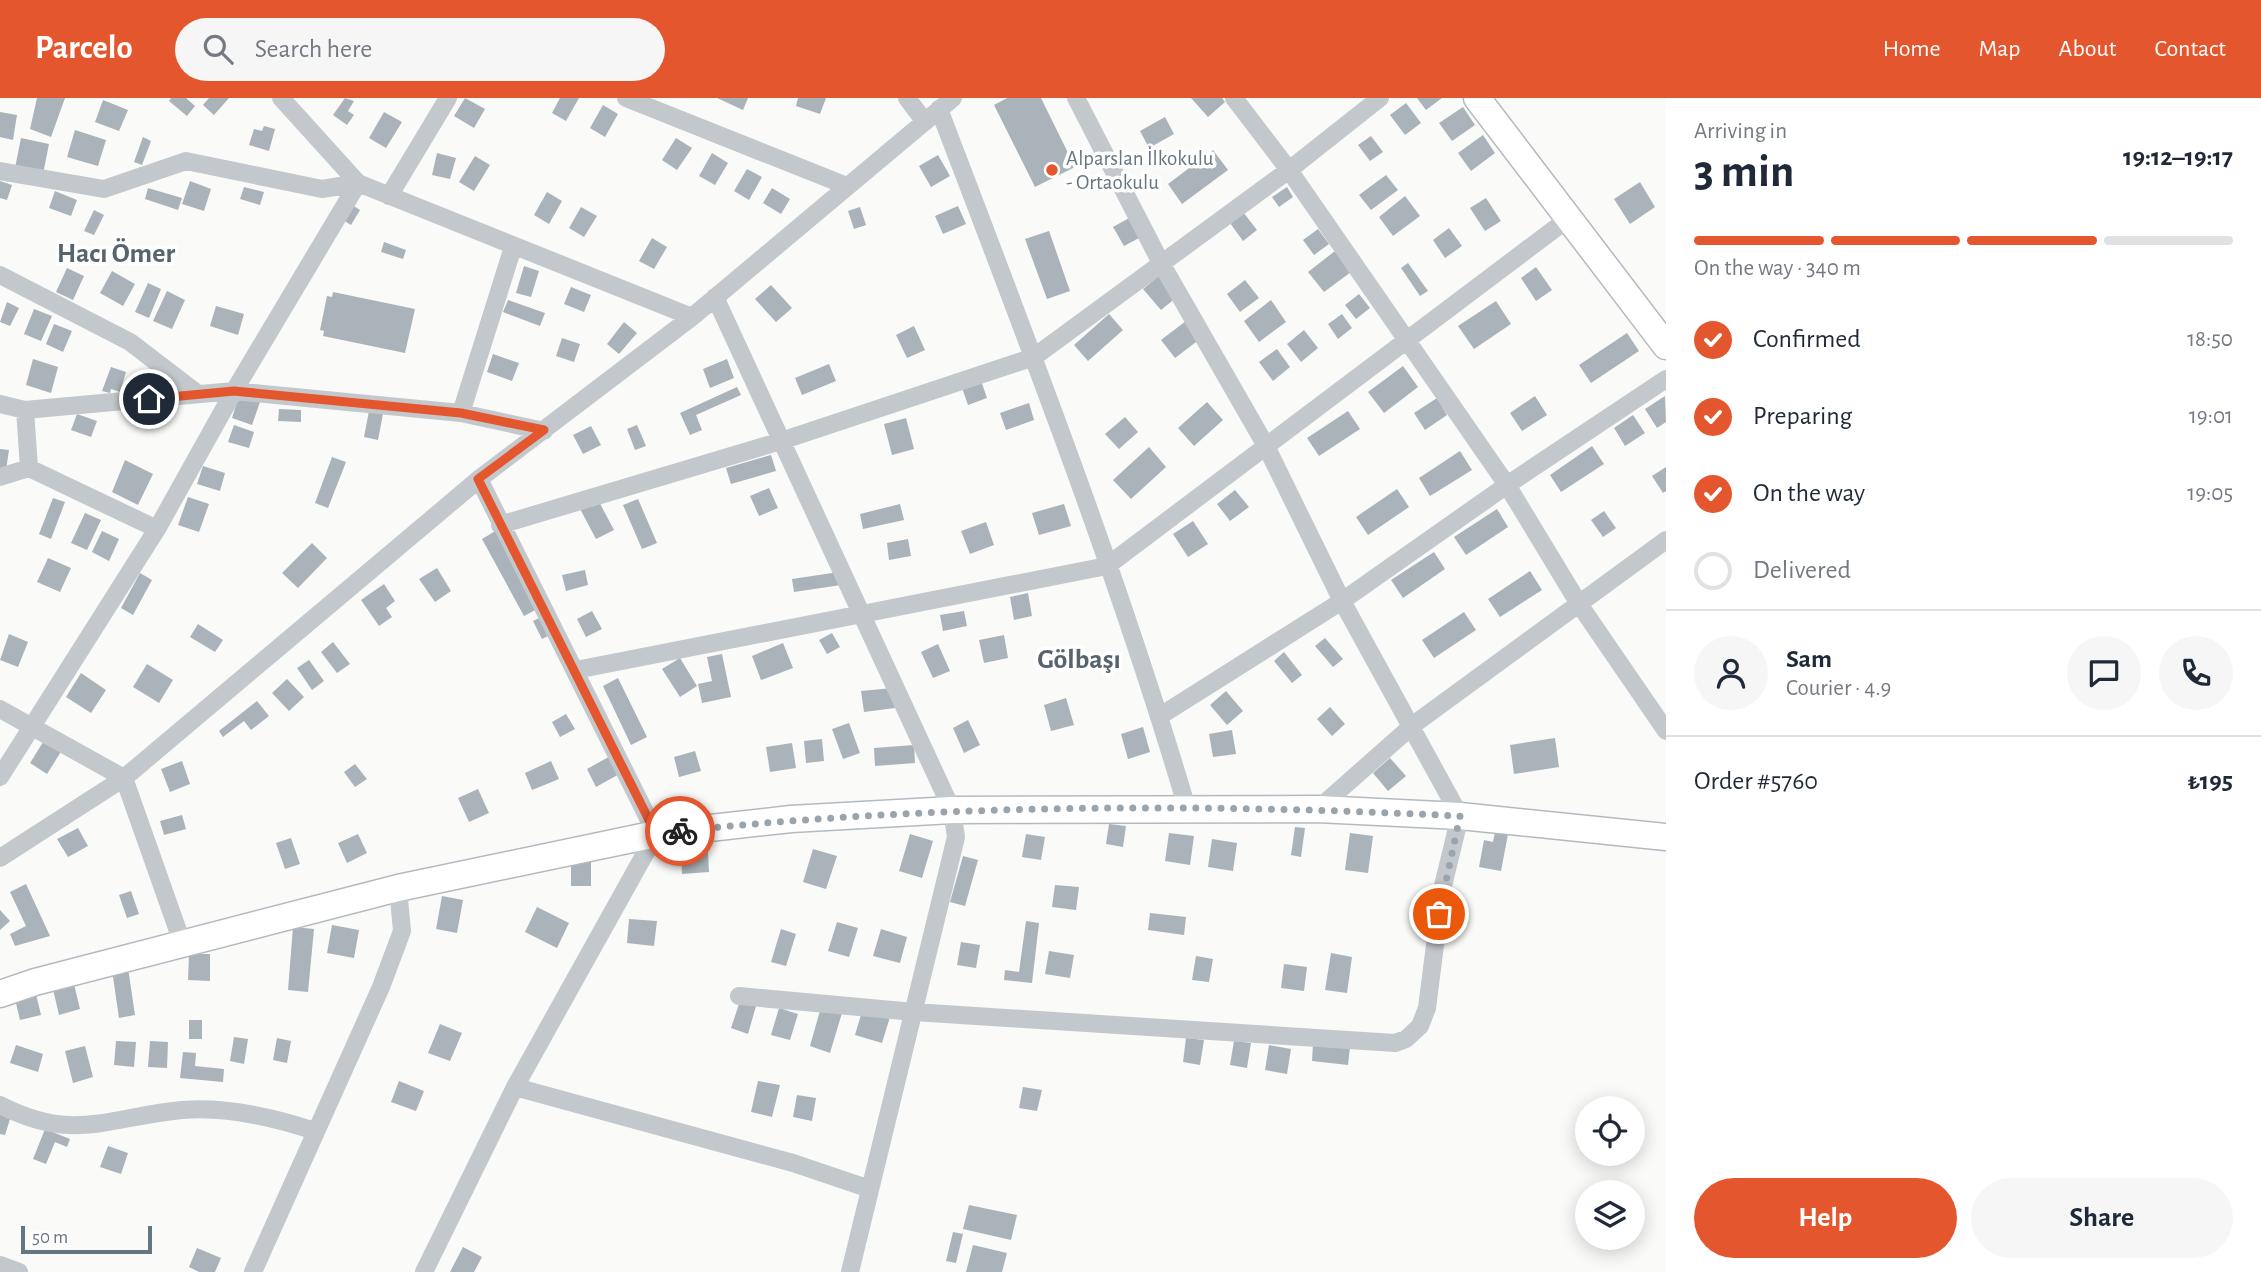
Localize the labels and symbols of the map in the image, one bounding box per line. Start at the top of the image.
place label: Alparslan İlkokulu - Ortaokulu [1066,147,1214,193]
marker: Alparslan İlkokulu - Ortaokulu [1044,162,1060,178]
district label: Hacı Ömer [57,238,175,268]
pin [119,369,179,429]
district label: Gölbaşı [1037,646,1121,674]
courier [645,796,715,866]
pin [1409,884,1469,944]
scale bar [21,1223,152,1255]

